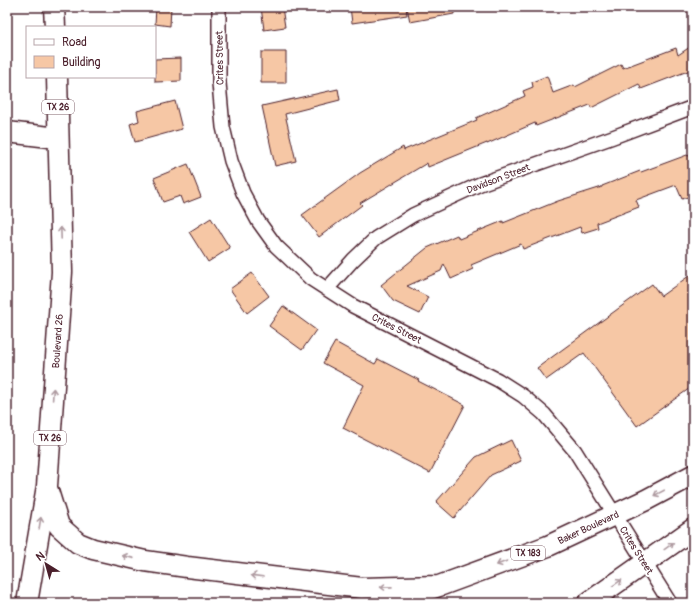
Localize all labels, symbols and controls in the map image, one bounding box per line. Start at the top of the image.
legend [26,26,156,78]
street label: Crites Street [214,30,226,85]
text: Road [62,35,87,50]
text: Building [62,55,101,70]
road number: TX 26 [42,100,74,114]
street label: Davidson Street [465,161,533,197]
one-way arrow [57,227,65,240]
street label: Crites Street [370,311,424,347]
street label: Boulevard 26 [50,313,66,369]
one-way arrow [50,388,57,401]
road number: TX 26 [34,431,66,445]
one-way arrow [653,490,665,498]
street label: Baker Boulevard [556,508,621,547]
one-way arrow [37,517,45,530]
street label: Crites Street [617,524,656,578]
one-way arrow [663,542,674,550]
north arrow [26,544,66,584]
road number: TX 183 [511,546,545,560]
text: N [33,549,48,564]
one-way arrow [122,553,135,561]
one-way arrow [495,560,508,567]
one-way arrow [251,572,264,579]
one-way arrow [611,579,622,587]
one-way arrow [380,584,393,591]

